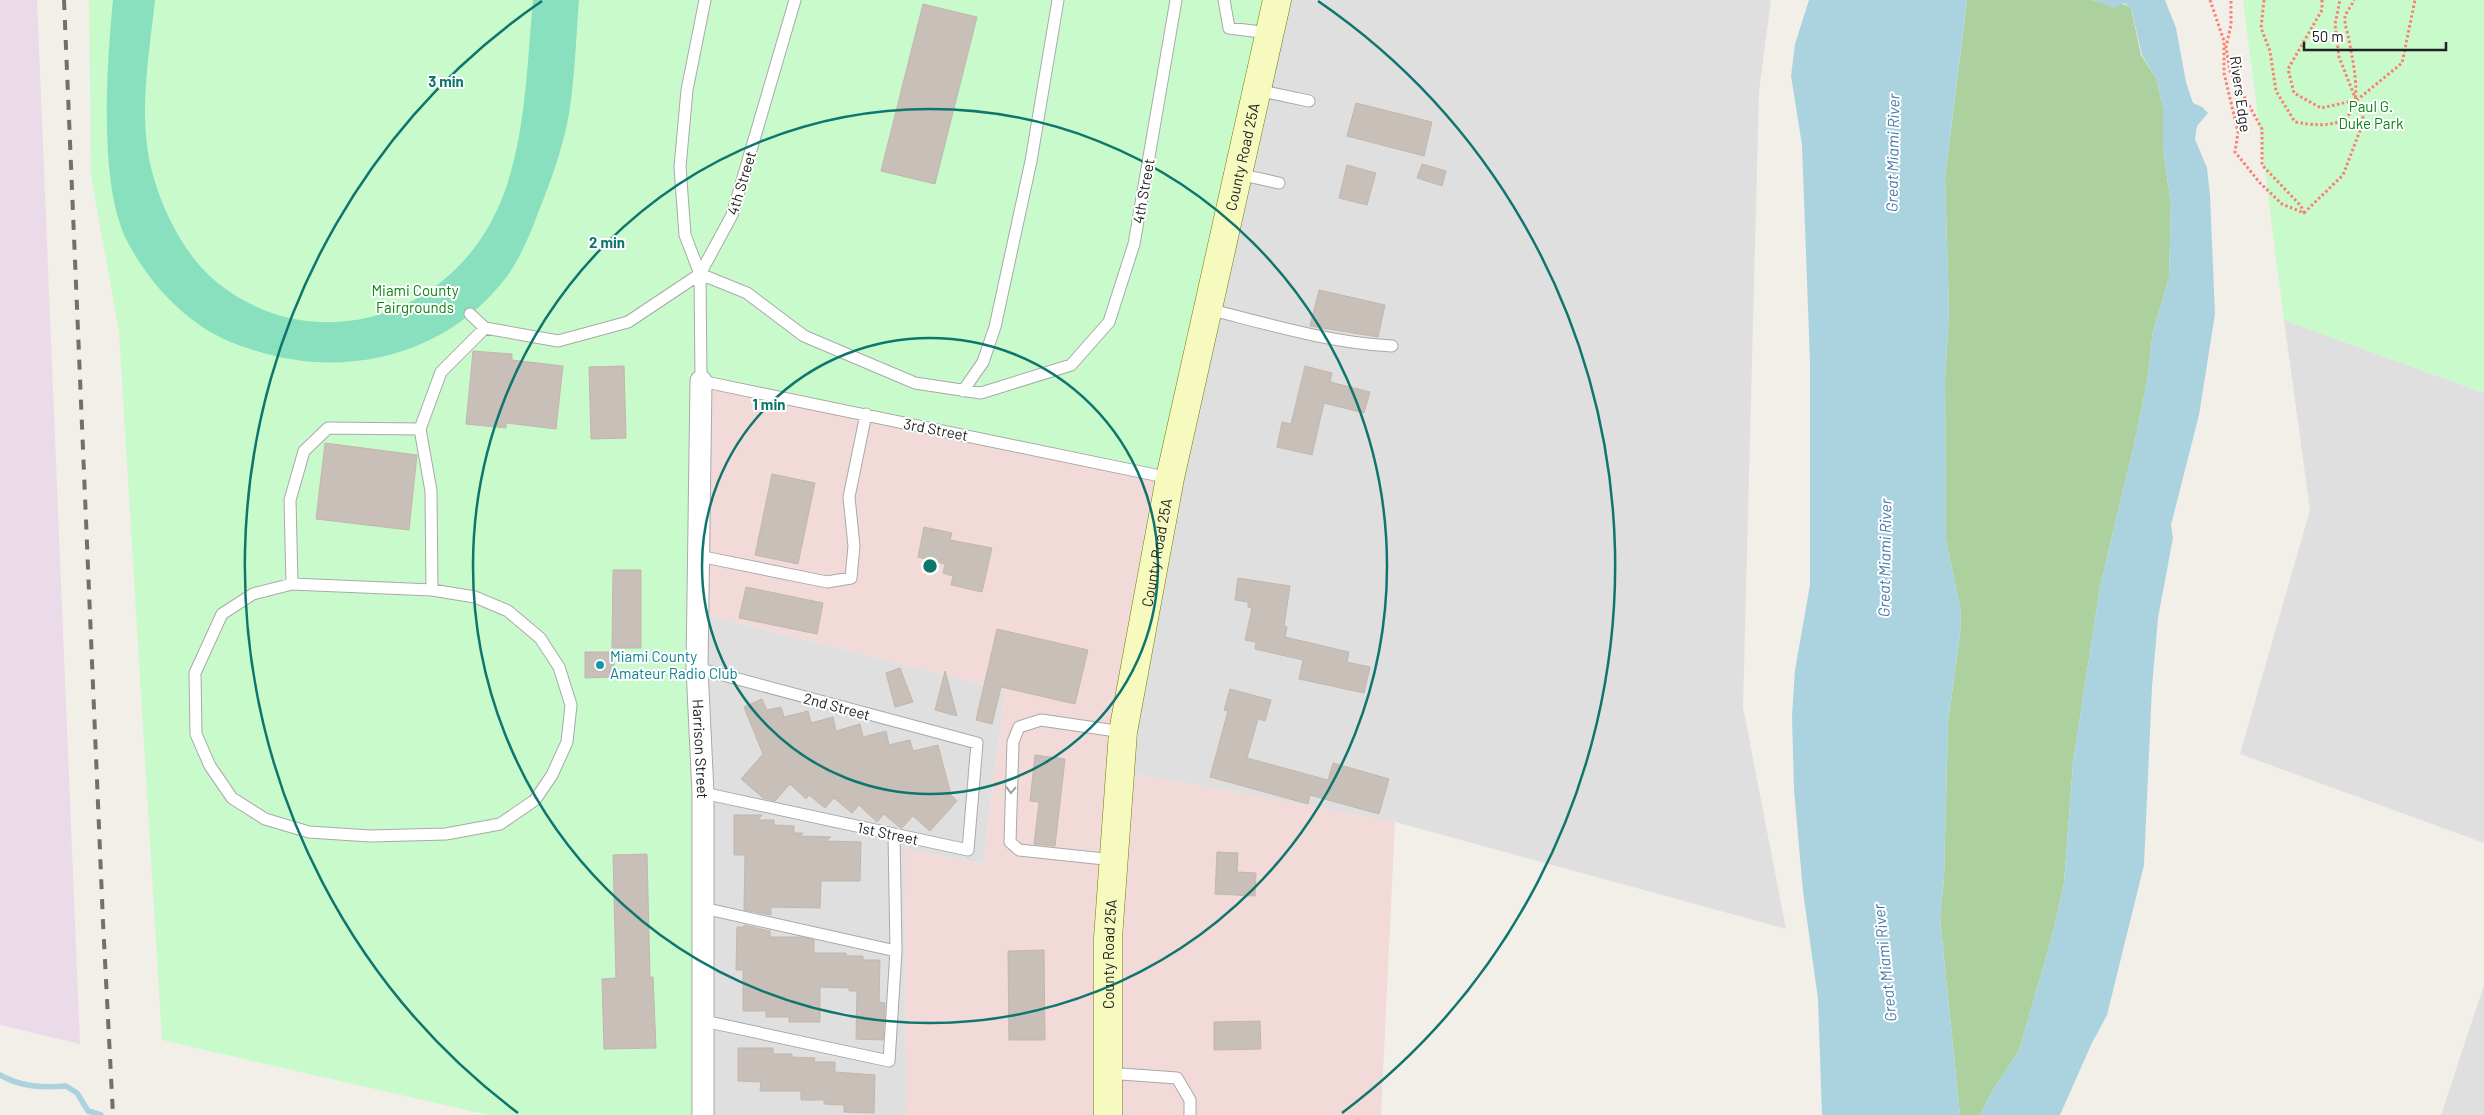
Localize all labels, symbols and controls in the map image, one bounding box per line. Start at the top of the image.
scale bar [2304,20,2446,52]
text: 50 m [2312,27,2344,45]
street label: Rivers Edge [2227,55,2255,133]
text: 3 min [428,72,464,90]
water label: Great Miami River [1881,92,1903,212]
park label: Paul G. Duke Park [2339,97,2404,132]
street label: County Road 25A [1221,101,1263,212]
street label: 4th Street [723,149,759,217]
street label: 4th Street [1128,157,1158,225]
text: 2 min [589,233,625,251]
park label: Miami County Fairgrounds [371,281,459,316]
text: 1 min [753,395,785,413]
street label: 3rd Street [902,414,970,444]
street label: County Road 25A [1137,497,1175,608]
water label: Great Miami River [1873,497,1895,617]
centre of rings [921,557,939,575]
place label: Miami County Amateur Radio Club [610,647,738,682]
marker: Miami County Amateur Radio Club [594,659,606,671]
street label: 2nd Street [802,688,872,724]
street label: Harrison Street [690,699,712,799]
one-way arrow [1006,787,1017,795]
street label: 1st Street [856,818,920,848]
street label: County Road 25A [1099,898,1120,1009]
water label: Great Miami River [1868,902,1900,1023]

